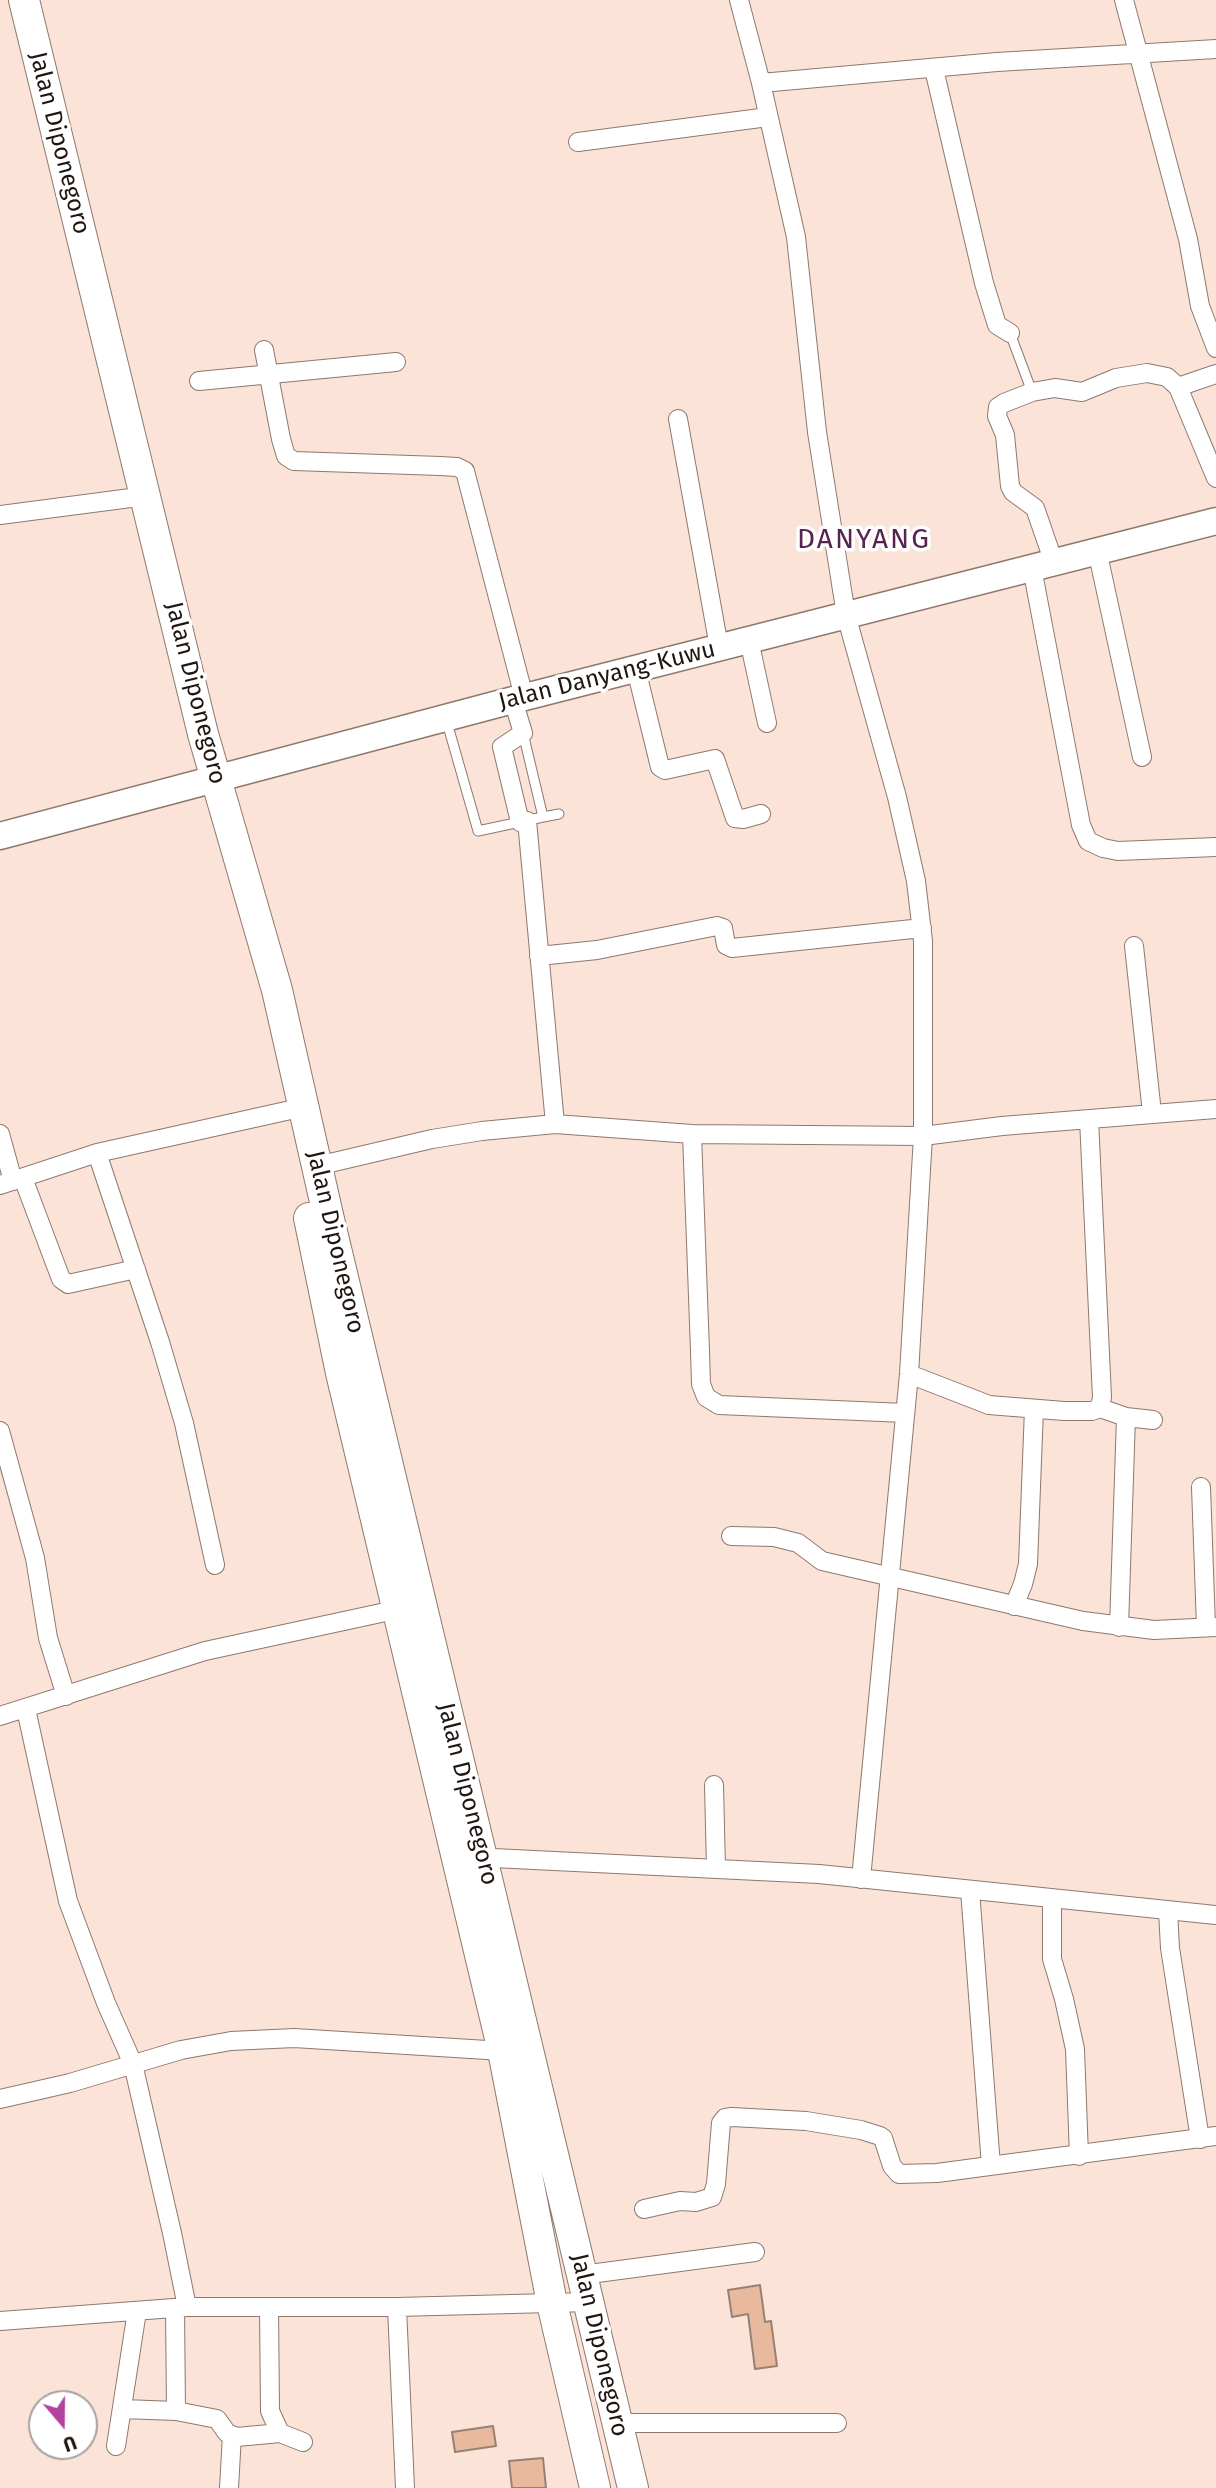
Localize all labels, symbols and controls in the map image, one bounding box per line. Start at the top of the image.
street label: Jalan Diponegoro [22,49,96,237]
district label: DANYANG [798,523,930,557]
street label: Jalan Diponegoro [158,599,232,787]
street label: Jalan Danyang-Kuwu [496,635,718,717]
street label: Jalan Diponegoro [300,1148,370,1336]
street label: Jalan Diponegoro [430,1700,504,1888]
street label: Jalan Diponegoro [564,2251,634,2439]
north arrow [28,2390,98,2460]
text: U [60,2430,79,2456]

